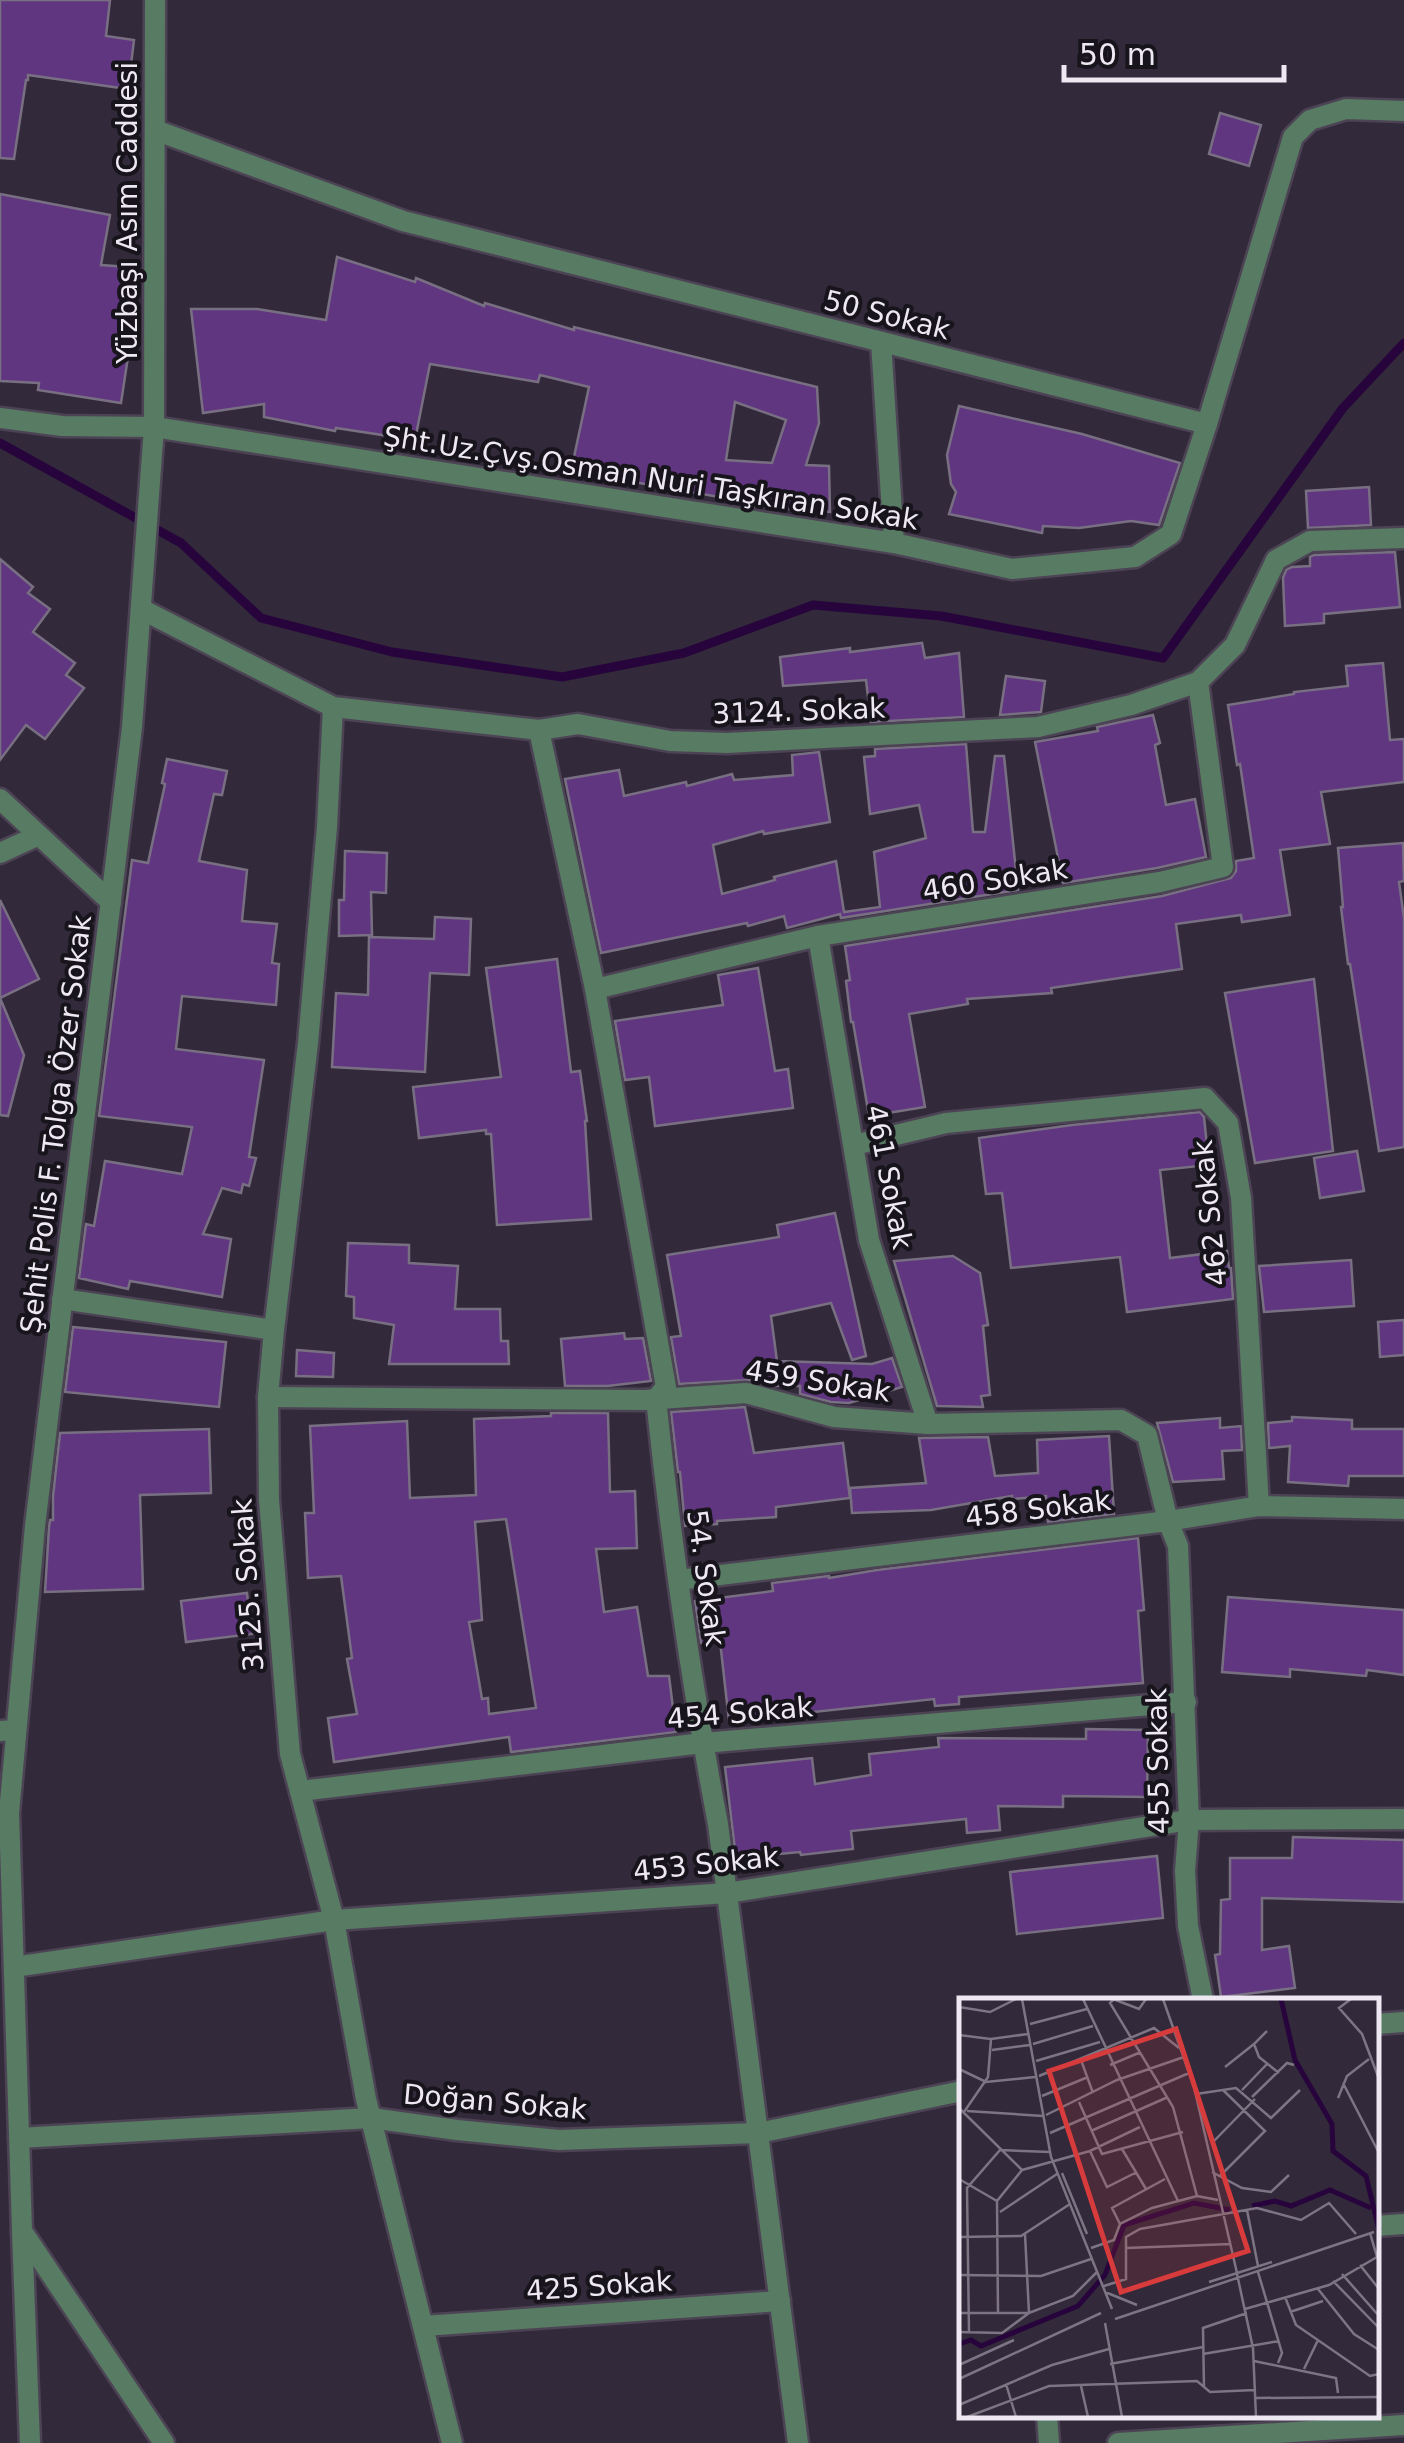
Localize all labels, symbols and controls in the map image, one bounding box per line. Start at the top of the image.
scale bar [1064,20,1284,82]
text: 50 m [1079,37,1156,72]
street label: Yüzbaşı Asım Caddesi [111,62,144,365]
street label: 50 Sokak [821,283,954,347]
street label: Şht.Uz.Çvş.Osman Nuri Taşkıran Sokak [381,419,922,537]
street label: 3124. Sokak [712,691,887,731]
street label: 460 Sokak [920,852,1071,908]
street label: Şehit Polis F. Tolga Özer Sokak [13,912,98,1335]
street label: 461 Sokak [859,1102,919,1253]
street label: 462 Sokak [1186,1138,1234,1287]
street label: 459 Sokak [743,1353,894,1409]
street label: 458 Sokak [963,1484,1113,1534]
street label: 3125. Sokak [225,1497,270,1672]
street label: 54. Sokak [680,1508,732,1649]
street label: 455 Sokak [1140,1687,1176,1834]
street label: 454 Sokak [666,1690,815,1736]
street label: 453 Sokak [632,1840,781,1888]
inset map [959,1998,1379,2418]
street label: Doğan Sokak [402,2078,589,2127]
street label: 425 Sokak [525,2264,674,2308]

